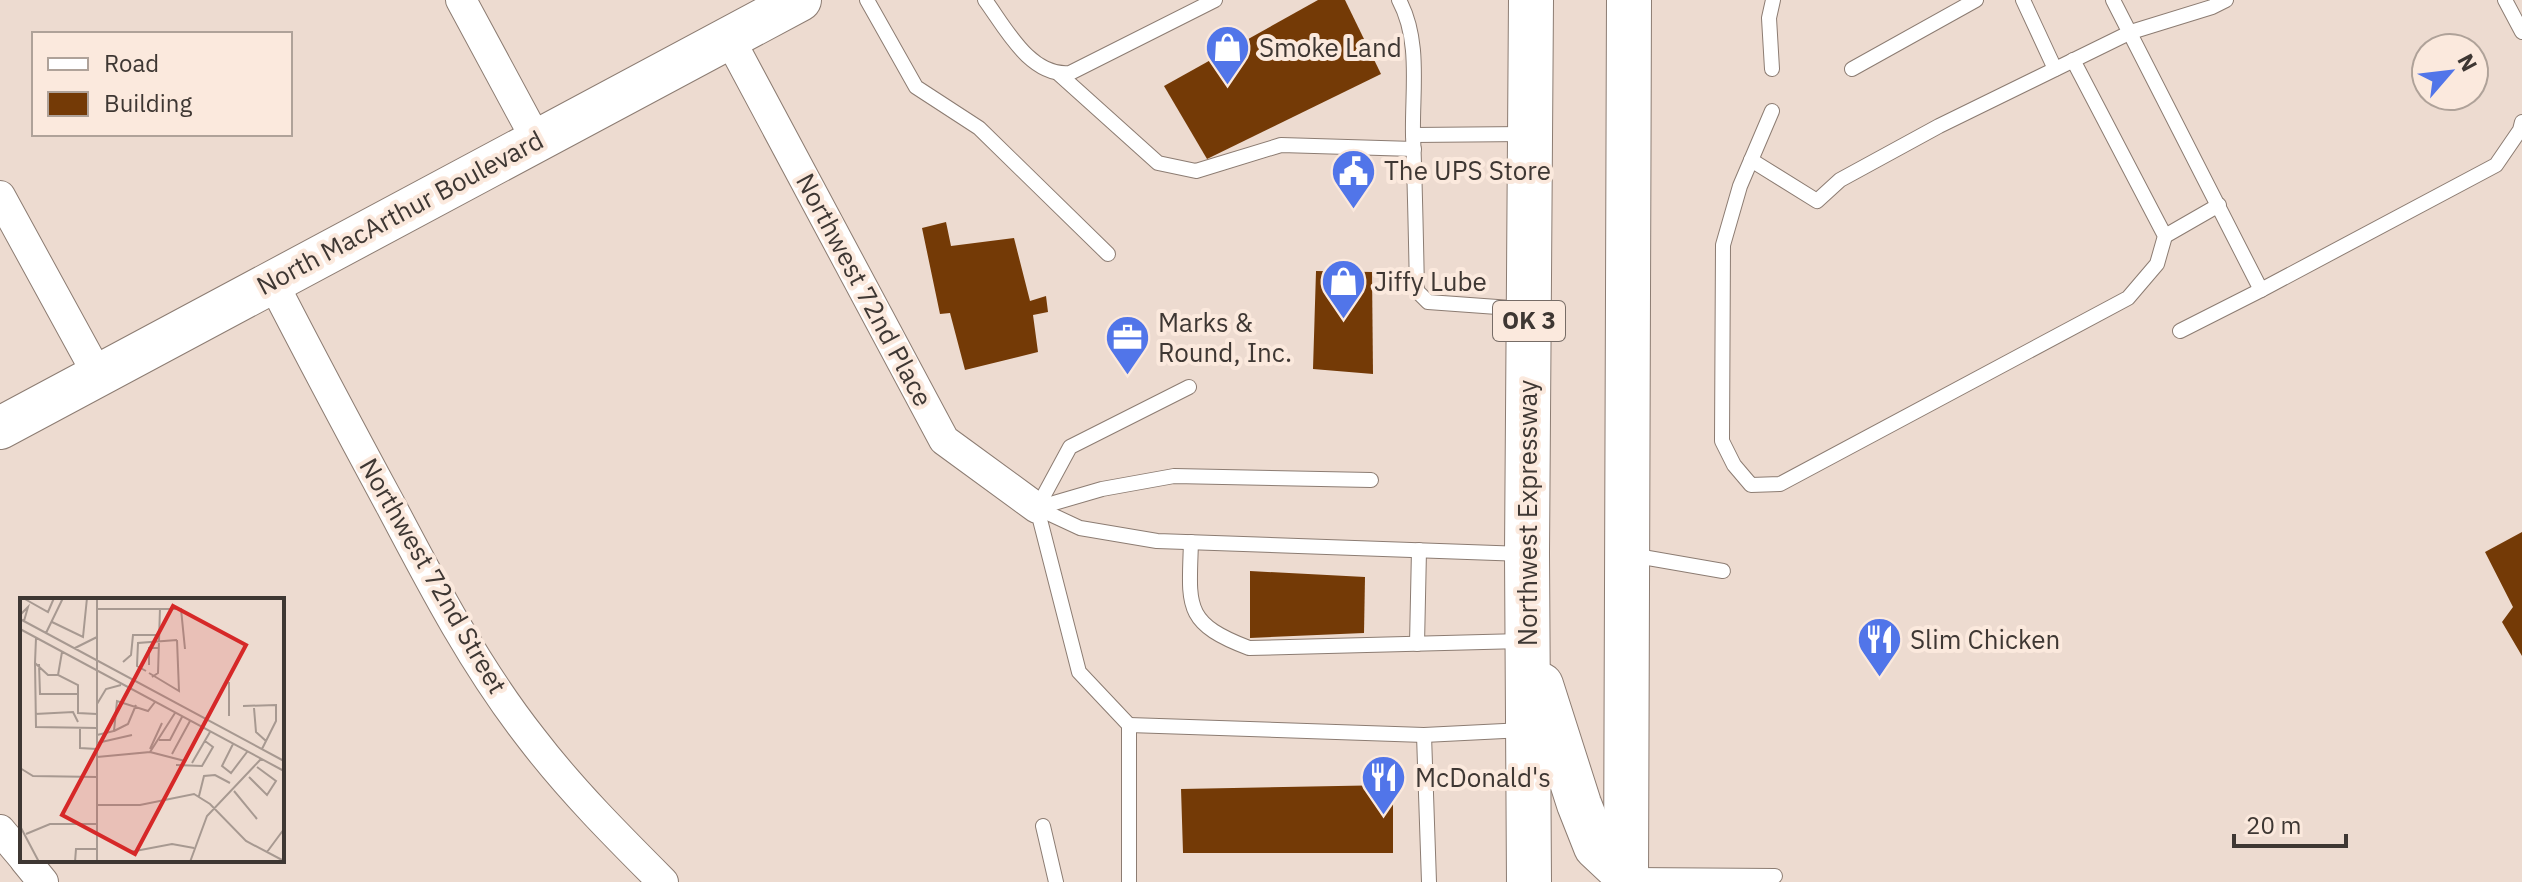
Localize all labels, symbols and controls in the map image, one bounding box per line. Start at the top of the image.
shop icon: Smoke Land [1204,24,1252,87]
place label: Smoke Land [1259,30,1402,64]
legend [32,32,292,136]
north arrow [2410,32,2490,112]
text: Road [104,47,159,79]
text: N [2452,49,2485,76]
text: Building [104,87,192,119]
street label: North MacArthur Boulevard [250,122,549,302]
public building icon: The UPS Store [1329,147,1377,210]
place label: The UPS Store [1384,153,1551,187]
street label: Northwest 72nd Place [789,167,941,412]
shop icon: Jiffy Lube [1319,258,1367,321]
place label: Jiffy Lube [1374,264,1487,298]
road number: OK 3 [1493,301,1565,341]
place label: Marks & Round, Inc. [1158,305,1292,369]
office icon: Marks & Round, Inc. [1103,314,1151,377]
street label: Northwest Expressway [1510,380,1544,646]
street label: Northwest 72nd Street [352,452,515,699]
inset map [20,598,284,862]
restaurant icon: Slim Chicken [1855,616,1903,679]
place label: Slim Chicken [1910,622,2060,656]
restaurant icon: McDonald's [1360,754,1408,817]
place label: McDonald's [1415,760,1551,794]
scale bar [2234,798,2346,848]
text: 20 m [2246,809,2301,841]

